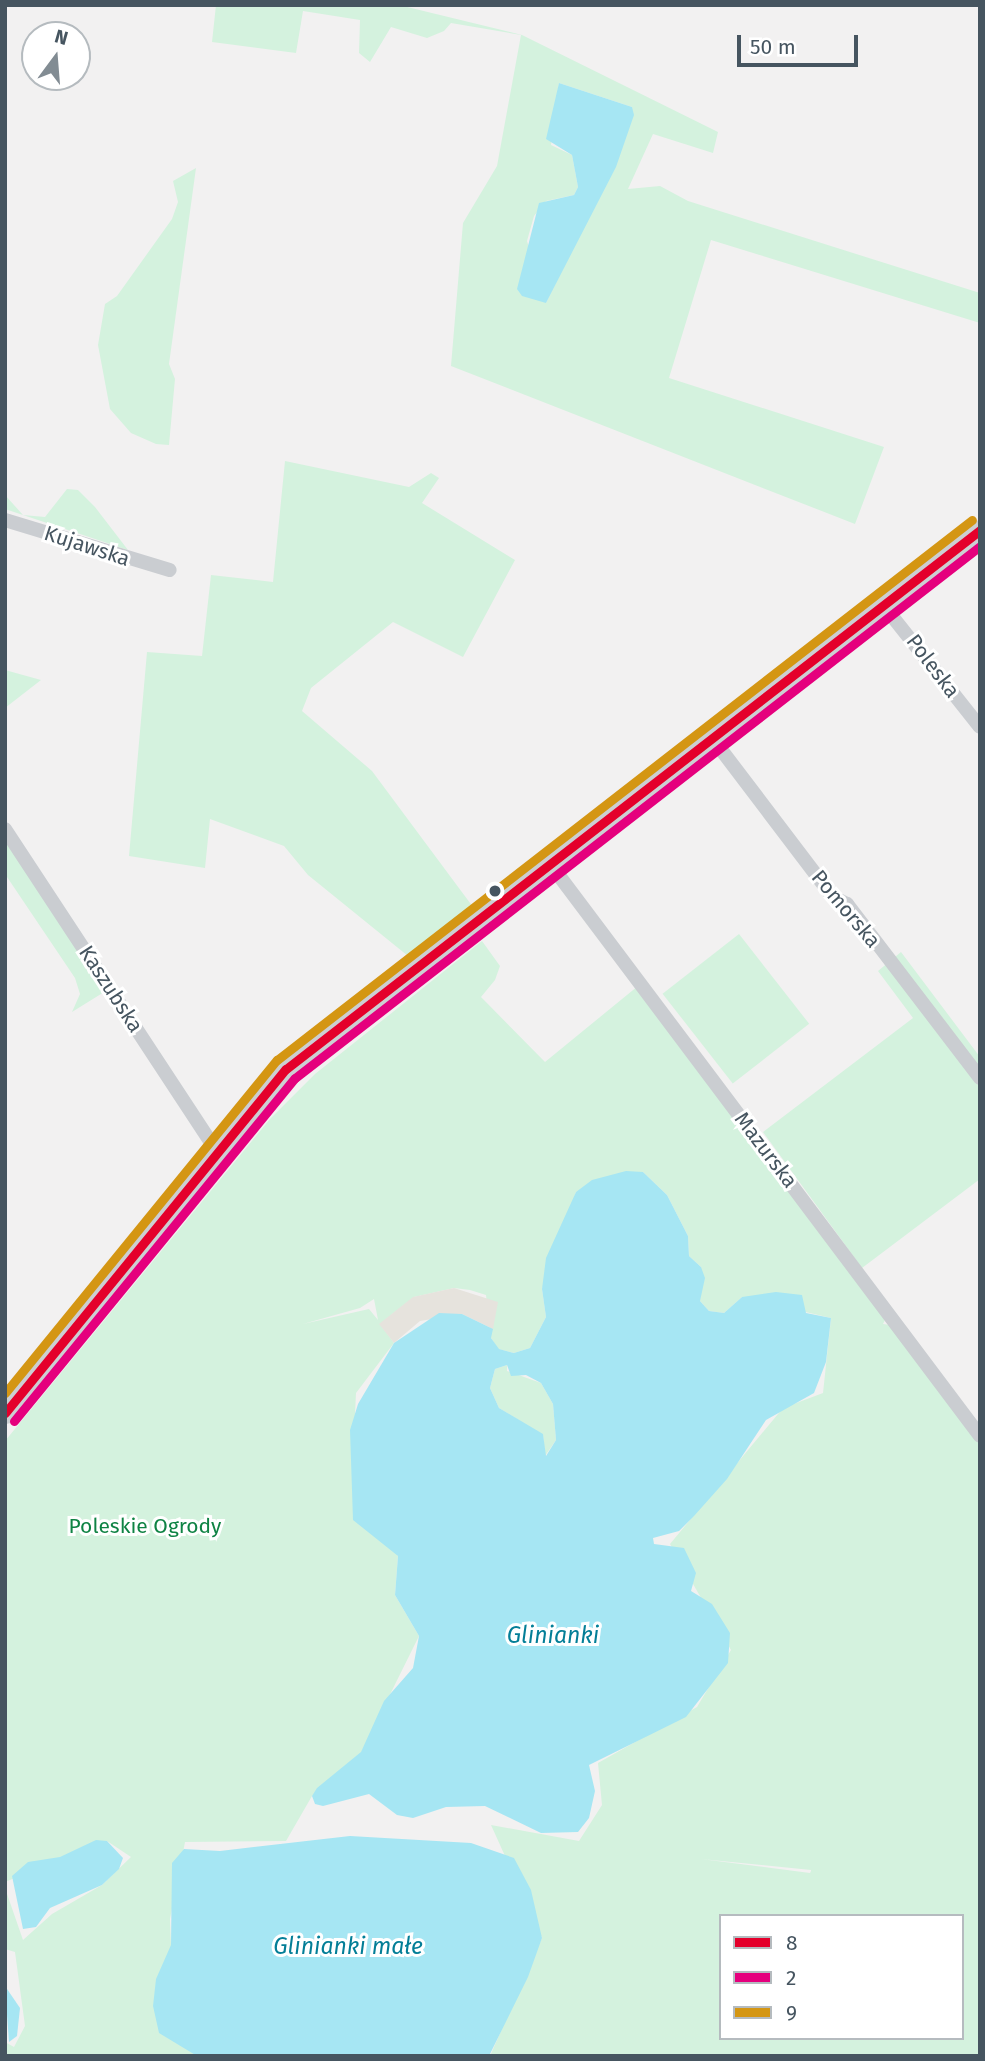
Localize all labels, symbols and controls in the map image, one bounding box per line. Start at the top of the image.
north arrow [21,21,91,91]
scale bar [740,21,861,65]
text: N [52,24,71,50]
text: 50 m [750,34,796,60]
street label: Kujawska [41,520,133,572]
street label: Poleska [901,629,965,703]
street label: Pomorska [806,865,886,953]
unlabelled marker [488,884,502,898]
street label: Kaszubska [74,941,148,1037]
street label: Mazurska [729,1107,803,1193]
park label: Poleskie Ogrody [69,1513,221,1539]
water label: Glinianki [507,1621,599,1649]
legend [719,1914,964,2040]
text: 8 [786,1930,798,1956]
water label: Glinianki małe [273,1932,423,1960]
text: 2 [786,1965,796,1991]
text: 9 [786,2000,797,2026]

